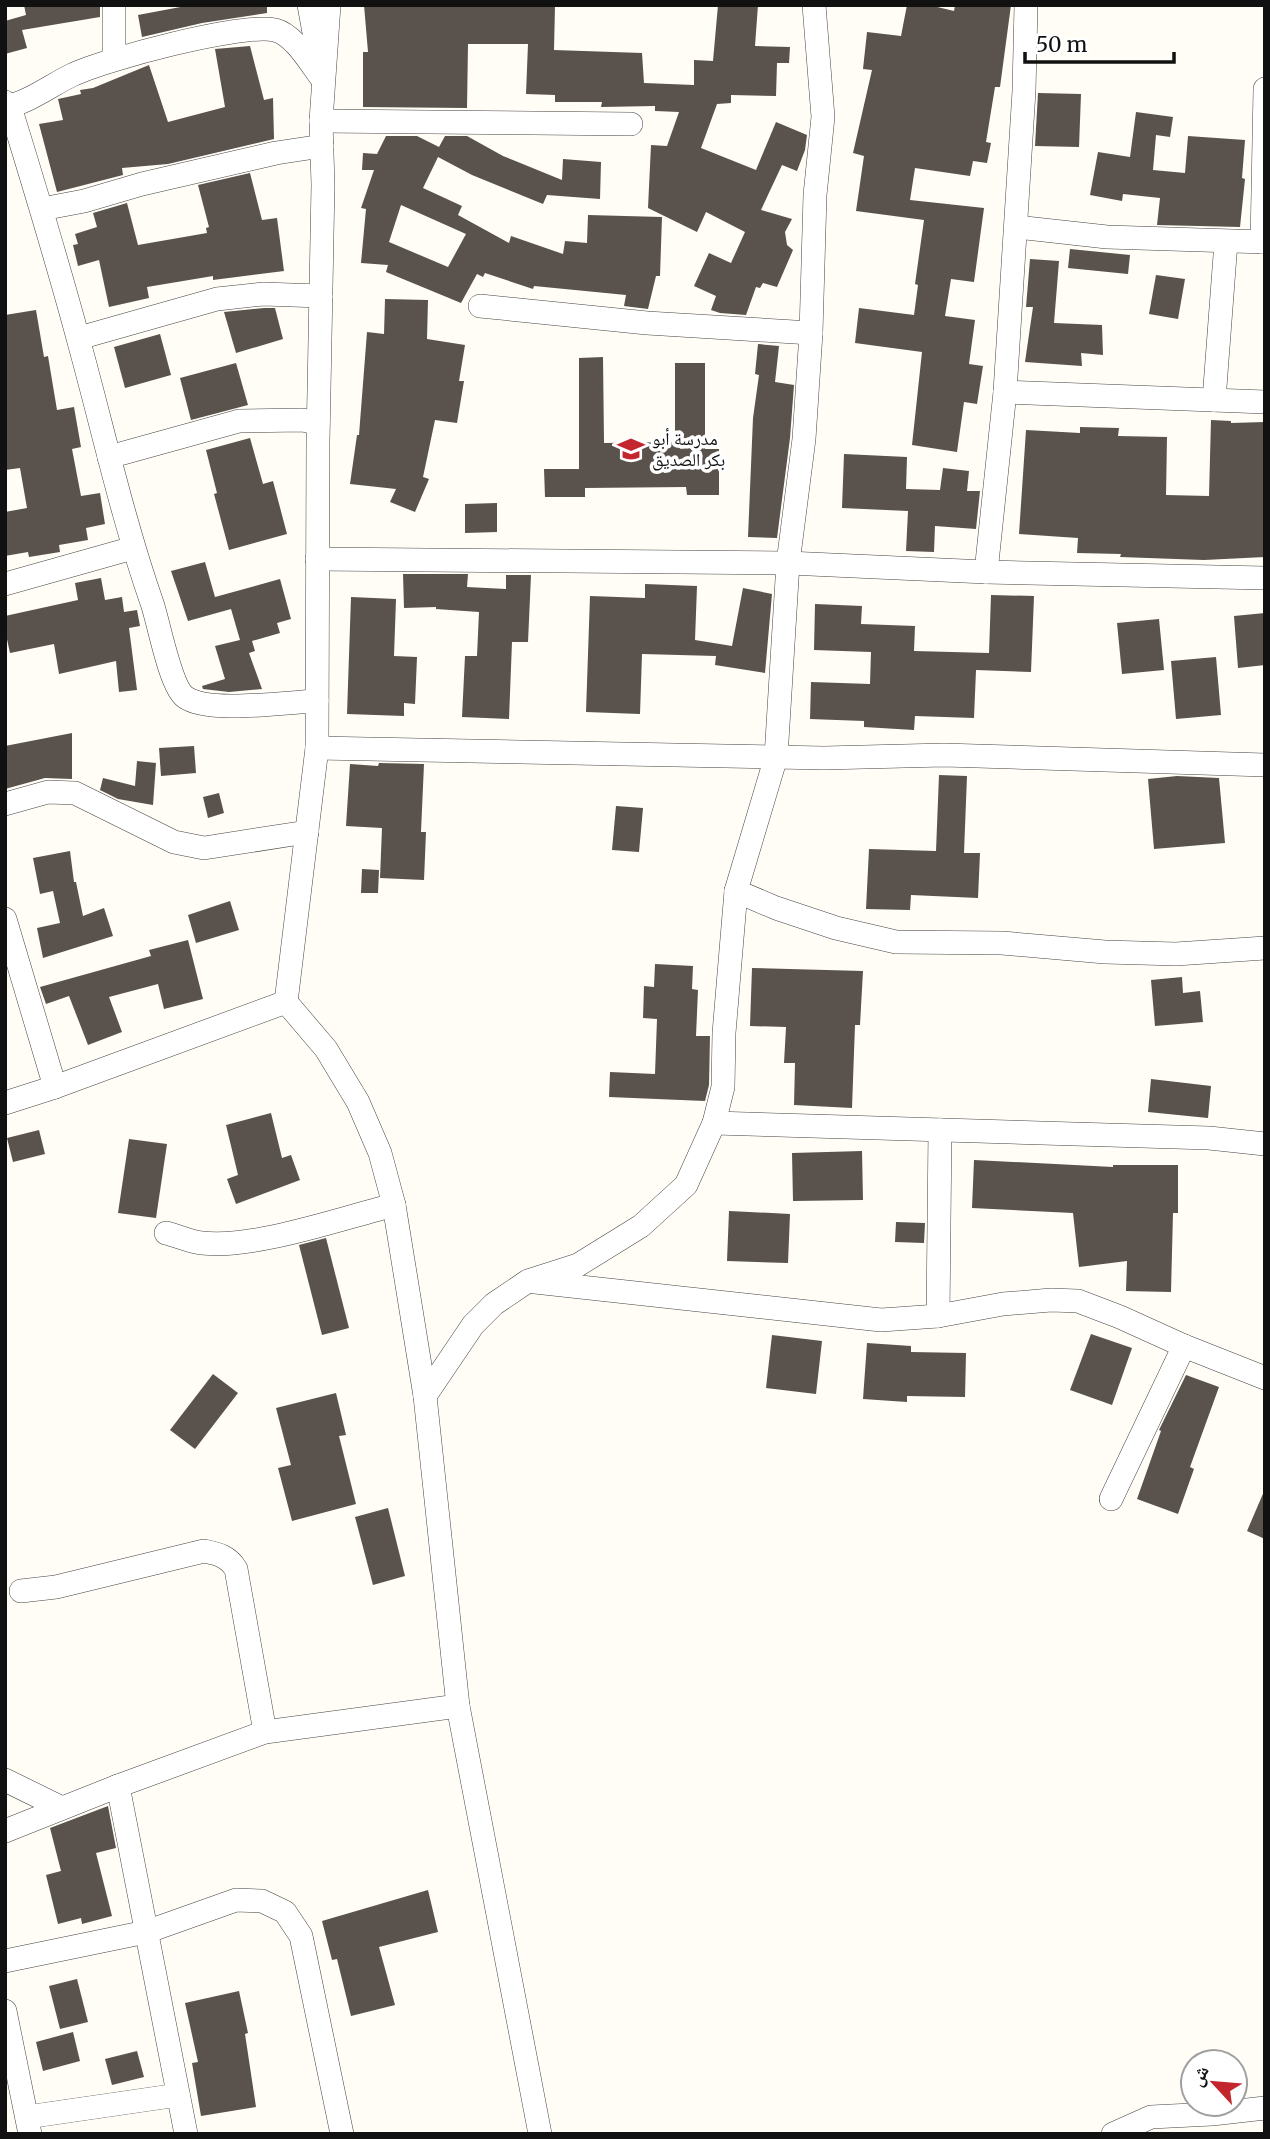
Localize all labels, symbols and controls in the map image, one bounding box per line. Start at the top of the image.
scale bar [1025,21,1174,65]
text: 50 m [1036,31,1087,58]
place label: مدرسة أبو بكر الصديق [652,427,725,471]
school or university icon: مدرسة أبو بكر الصديق [616,434,646,464]
north arrow [1179,2048,1249,2118]
text: ش [1184,2061,1214,2090]

